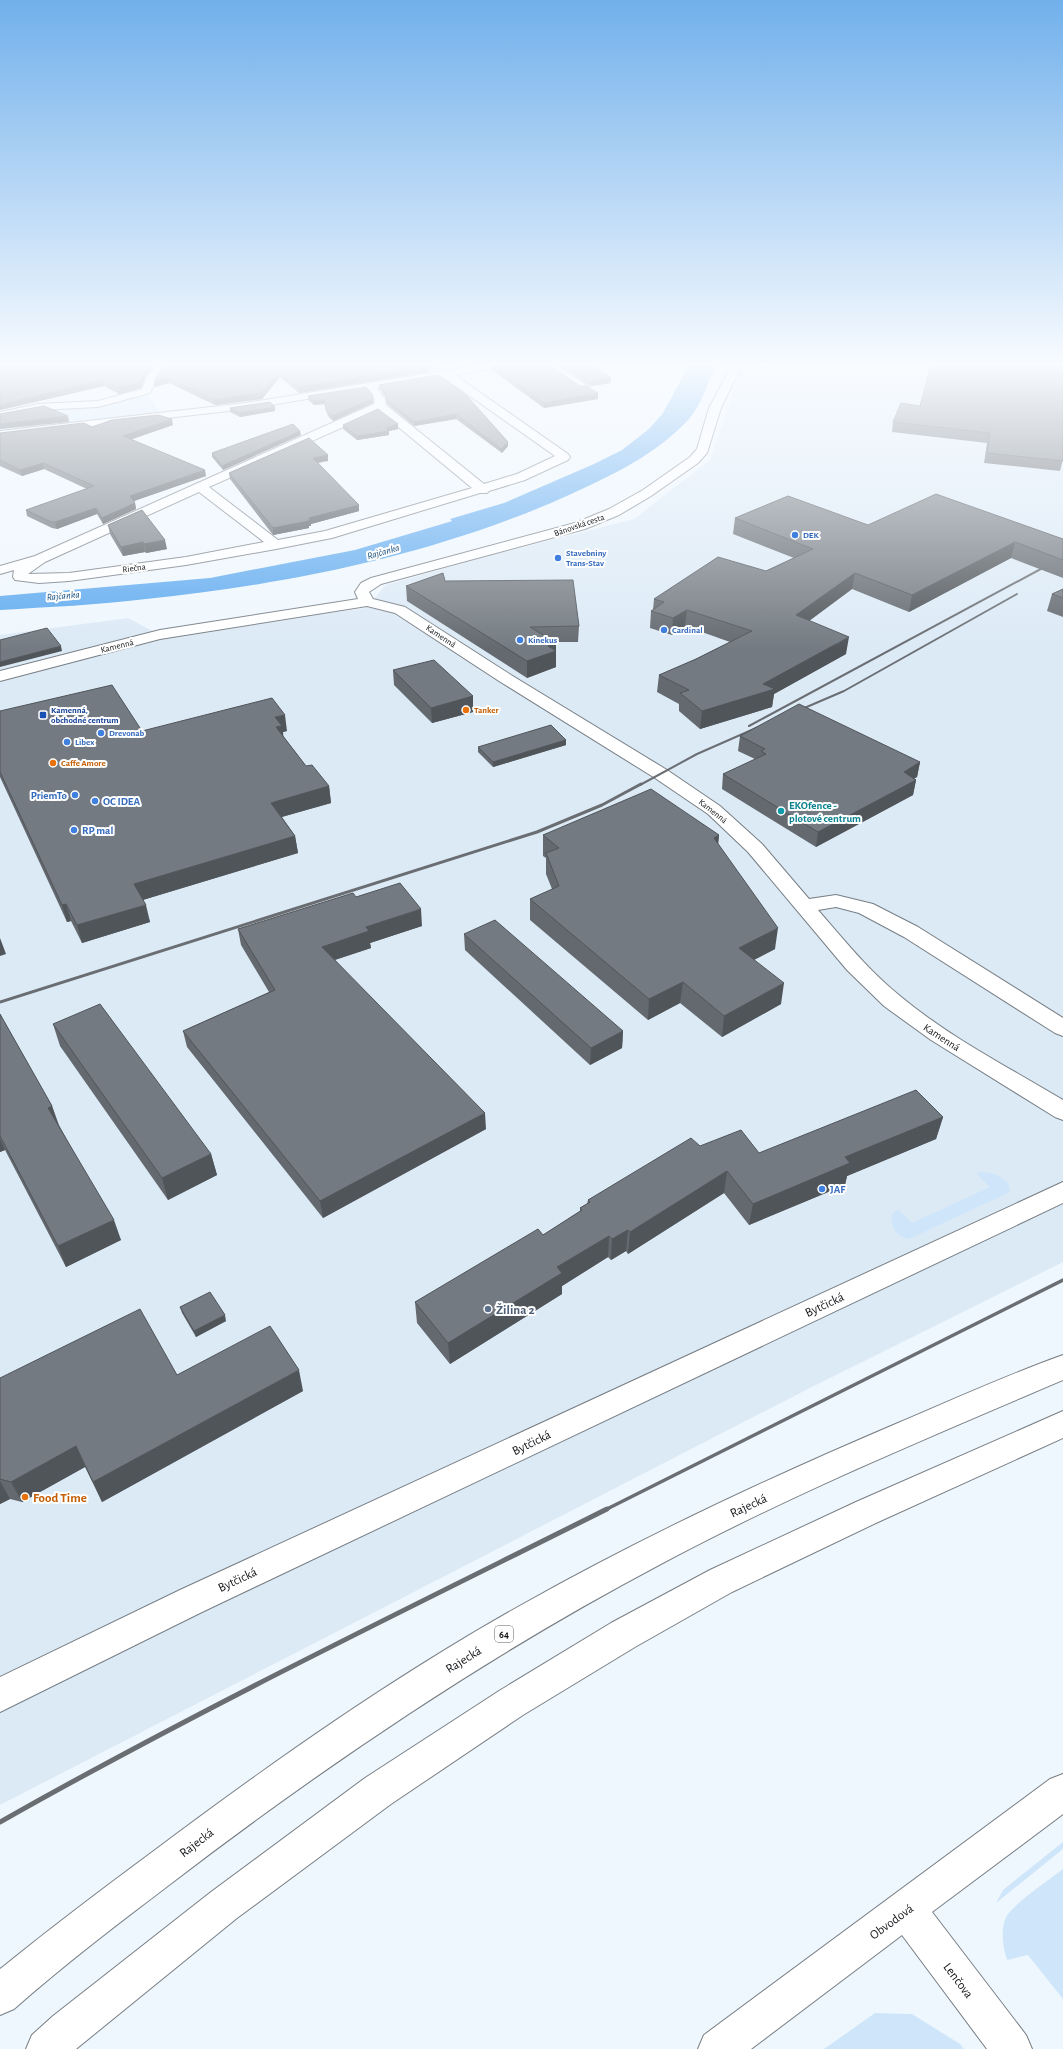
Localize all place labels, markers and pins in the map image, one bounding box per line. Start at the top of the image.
marker: DEK [790,530,800,540]
place label: DEK [803,531,819,540]
place label: Stavebniny Trans-Stav [566,549,607,568]
marker: Stavebniny Trans-Stav [553,553,563,563]
marker: Cardinal [659,625,669,635]
place label: Cardinal [672,626,703,635]
marker: Kinekus [515,635,525,645]
place label: Kinekus [528,636,558,645]
marker: Tanker [461,705,471,715]
place label: Kamenná, obchodné centrum [51,706,119,725]
place label: Tanker [474,706,500,715]
marker: Kamenná, obchodné centrum [38,710,48,720]
marker: Drevonab [96,728,106,738]
place label: Drevonab [109,729,145,738]
marker: Libex [62,737,72,747]
place label: Libex [75,738,95,747]
marker: Caffe Amore [48,758,58,768]
place label: Caffe Amore [61,759,106,768]
place label: PriemTo [31,790,68,801]
marker: PriemTo [70,790,80,800]
marker: OC IDEA [90,796,100,806]
place label: OC IDEA [103,796,140,807]
place label: EKOfence - plotové centrum [789,800,861,824]
marker: EKOfence - plotové centrum [776,806,786,816]
marker: RP mal [69,825,79,835]
place label: RP mal [82,825,113,836]
marker: JAF [817,1184,827,1194]
place label: JAF [830,1184,846,1195]
place label: Žilina 2 [496,1303,535,1317]
marker: Žilina 2 [483,1304,493,1314]
marker: Food Time [20,1492,30,1502]
place label: Food Time [33,1492,87,1505]

